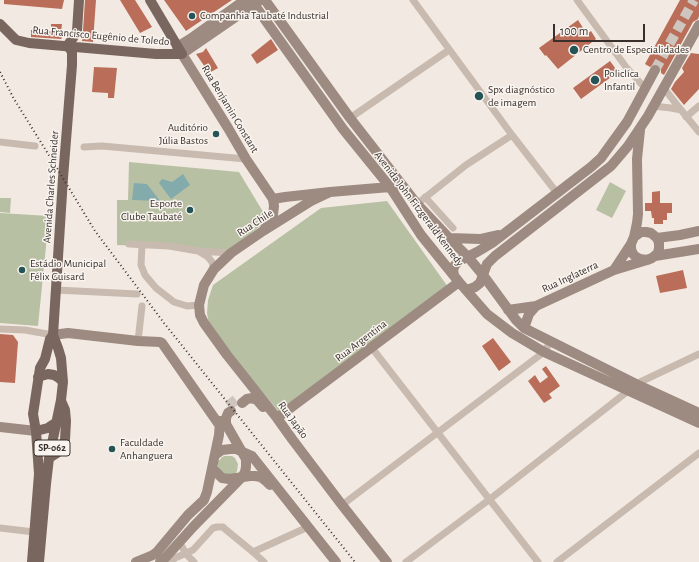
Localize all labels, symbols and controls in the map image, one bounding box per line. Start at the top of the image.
place label: Companhia Taubaté Industrial [200,9,329,23]
marker: Companhia Taubaté Industrial [187,11,197,21]
scale bar [555,16,647,42]
street label: Rua Francisco Eugênio de Toledo [32,23,170,49]
text: 100 m [560,25,588,37]
place label: Centro de Especialidades [583,43,689,57]
marker: Centro de Especialidades [568,44,580,56]
street label: Rua Benjamin Constant [199,63,261,155]
place label: Policlíca Infantil [604,67,639,93]
marker: Policlíca Infantil [589,74,601,86]
place label: Spx diagnóstico de imagem [488,83,555,109]
marker: Spx diagnóstico de imagem [473,90,485,102]
place label: Auditório Júlia Bastos [159,121,208,147]
marker: Auditório Júlia Bastos [211,129,221,139]
street label: Avenida Charles Schneider [40,130,62,244]
street label: Avenida John Fitzgerald Kennedy [371,149,467,269]
place label: Esporte Clube Taubaté [121,197,182,223]
marker: Esporte Clube Taubaté [185,205,195,215]
street label: Rua Chile [235,206,275,240]
place label: Estádio Municipal Félix Guisard [30,257,106,283]
street label: Rua Inglaterra [540,258,600,296]
marker: Estádio Municipal Félix Guisard [17,265,27,275]
street label: Rua Argentina [333,317,389,365]
street label: Rua Japão [275,399,311,441]
place label: Faculdade Anhanguera [120,436,173,462]
road number: SP-062 [34,440,70,456]
marker: Faculdade Anhanguera [107,444,117,454]

